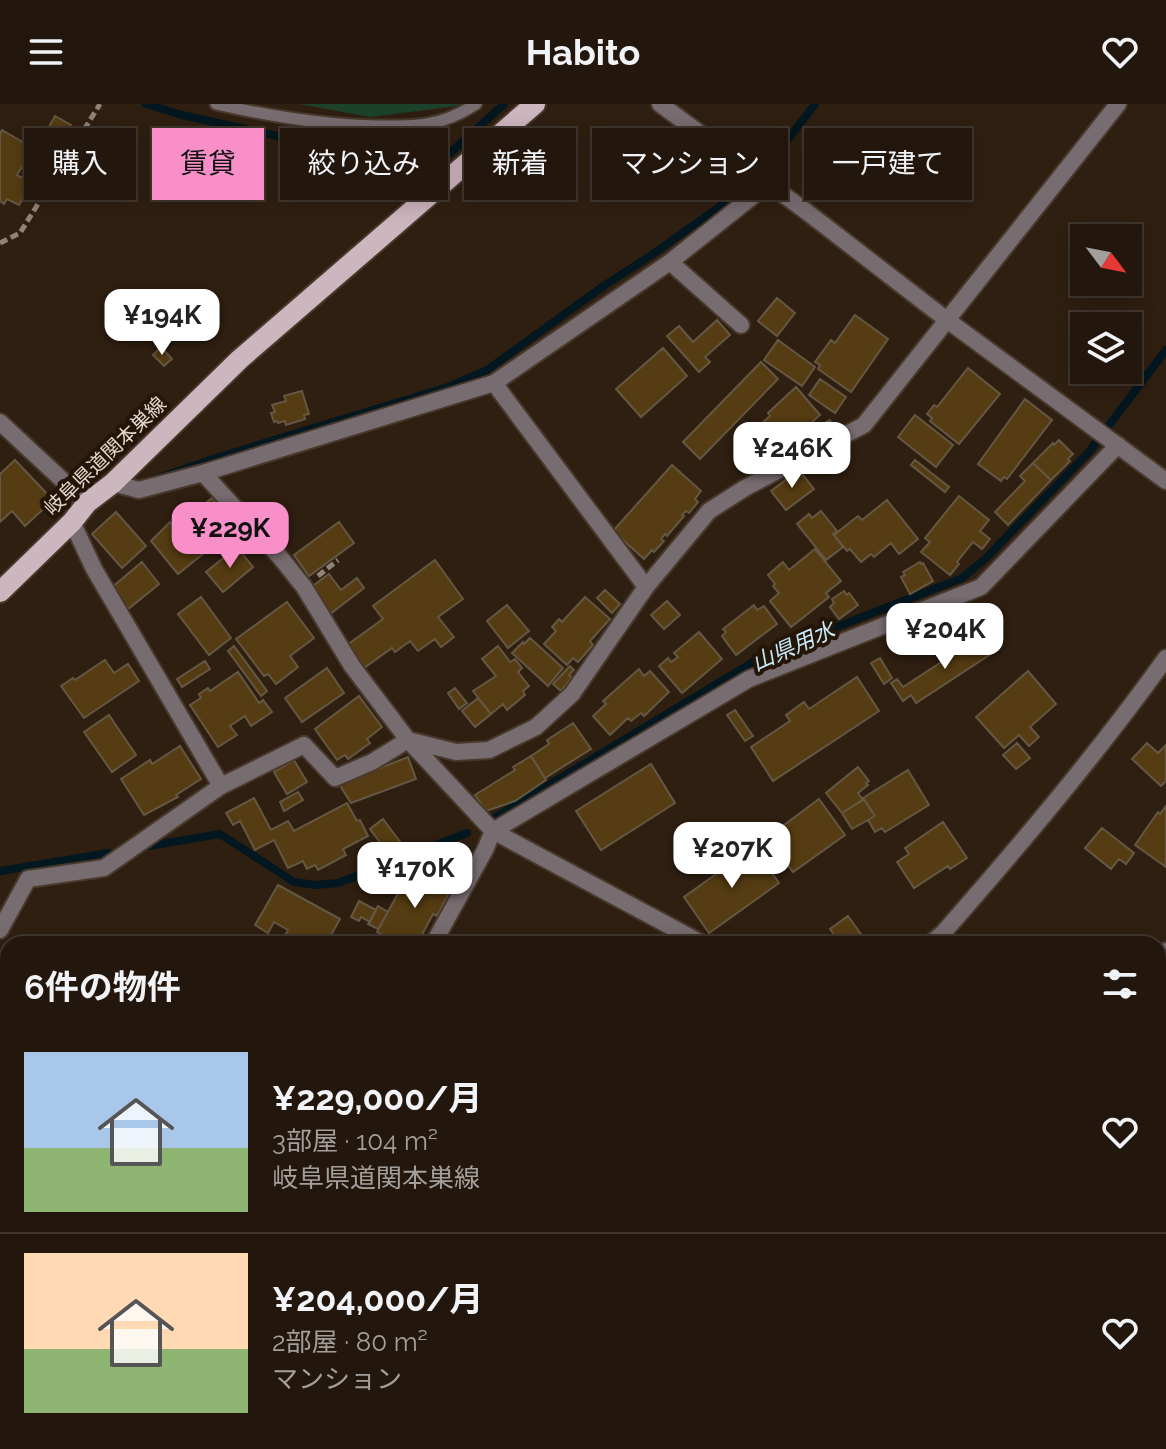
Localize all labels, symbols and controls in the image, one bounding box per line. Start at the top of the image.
icon: menu [24,30,68,74]
icon: heart [1098,30,1142,74]
text: Habito [526,31,640,73]
chip: 購入 [24,128,136,200]
chip: 賃貸 [152,128,264,200]
chip: 絞り込み [280,128,448,200]
chip: 新着 [464,128,576,200]
chip: マンション [592,128,788,200]
chip: 一戸建て [804,128,972,200]
north arrow [1070,224,1142,296]
map controls [1070,224,1142,384]
pin: ¥194K [106,289,218,357]
text: ¥194K [123,300,201,330]
button: layers [1070,312,1142,384]
street label: 岐阜県道関本巣線 [39,392,171,520]
pin: ¥246K [736,422,848,490]
text: ¥246K [751,433,833,463]
pin: ¥229K [174,502,286,570]
text: ¥229K [190,513,270,543]
pin: ¥204K [889,603,1001,671]
text: ¥204K [904,614,986,644]
water label: 山県用水 [748,615,840,676]
pin: ¥207K [676,822,788,890]
text: ¥207K [691,833,773,863]
pin: ¥170K [359,842,471,910]
text: ¥170K [375,853,455,883]
icon: filters [1098,962,1142,1006]
text: 6件の物件 [24,967,181,1007]
text: ¥229,000/月 [272,1078,482,1118]
icon: home [88,1084,184,1180]
icon: heart [1098,1110,1142,1154]
text: 3部屋 · 104 m² [272,1126,438,1156]
text: 岐阜県道関本巣線 [272,1163,480,1193]
text: ¥204,000/月 [272,1279,484,1319]
icon: home [88,1285,184,1381]
icon: heart [1098,1311,1142,1355]
text: 2部屋 · 80 m² [272,1327,428,1357]
text: マンション [272,1364,402,1394]

